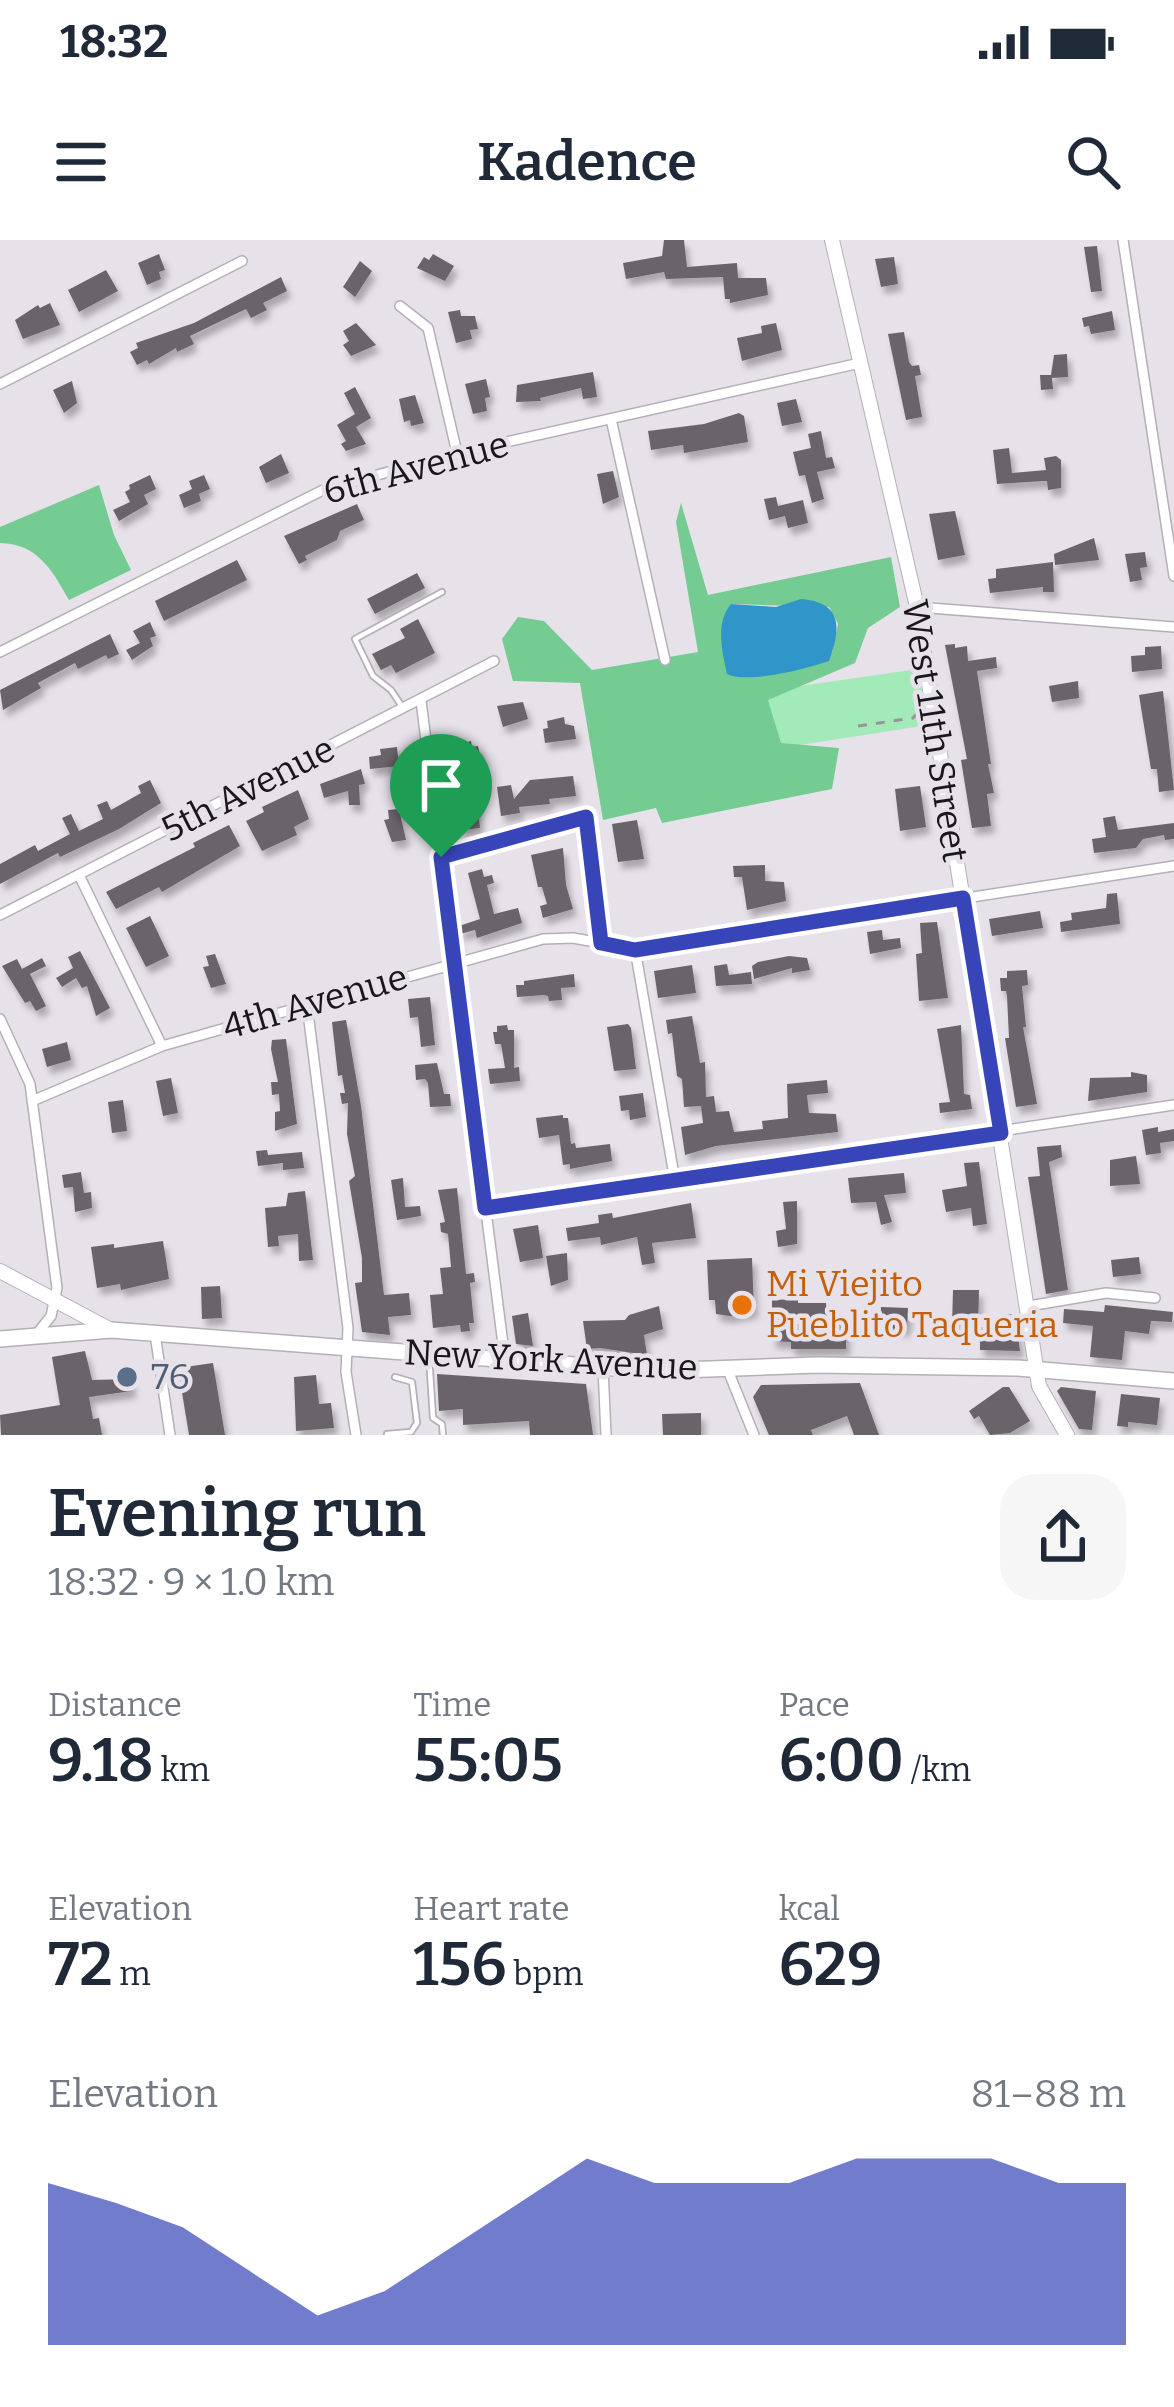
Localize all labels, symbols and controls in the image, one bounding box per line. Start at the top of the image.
text: 18:32 [60,15,168,69]
icon: menu [48,129,114,195]
icon: search [1060,129,1126,195]
text: Kadence [477,130,697,194]
street label: 6th Avenue [319,422,513,514]
street label: West 11th Street [893,597,977,865]
street label: 5th Avenue [154,727,342,851]
pin [390,734,492,857]
icon: arrive [408,752,474,818]
street label: 4th Avenue [218,955,412,1049]
place label: Mi Viejito Pueblito Taqueria [766,1262,1059,1347]
marker: Mi Viejito Pueblito Taqueria [729,1292,755,1318]
street label: New York Avenue [403,1330,699,1390]
place label: 76 [151,1355,190,1399]
marker: 76 [114,1364,140,1390]
text: Evening run [48,1474,426,1553]
button: share [1000,1474,1126,1600]
text: 18:32 · 9 × 1.0 km [48,1559,334,1605]
text: Distance [48,1685,182,1725]
text: Time [413,1685,491,1725]
text: Pace [779,1685,850,1725]
text: 9.18 [48,1725,154,1797]
text: 55:05 [413,1725,563,1797]
text: 6:00 [779,1725,904,1797]
text: km [154,1750,210,1790]
text: /km [904,1750,971,1790]
text: Elevation [48,1889,192,1929]
text: Heart rate [413,1889,569,1929]
text: kcal [779,1889,840,1929]
text: 72 [48,1929,113,2001]
text: 156 [413,1929,507,2001]
text: 629 [779,1929,882,2001]
text: m [113,1954,151,1994]
text: bpm [507,1954,584,1994]
text: Elevation [48,2071,218,2117]
text: 81–88 m [971,2071,1126,2117]

